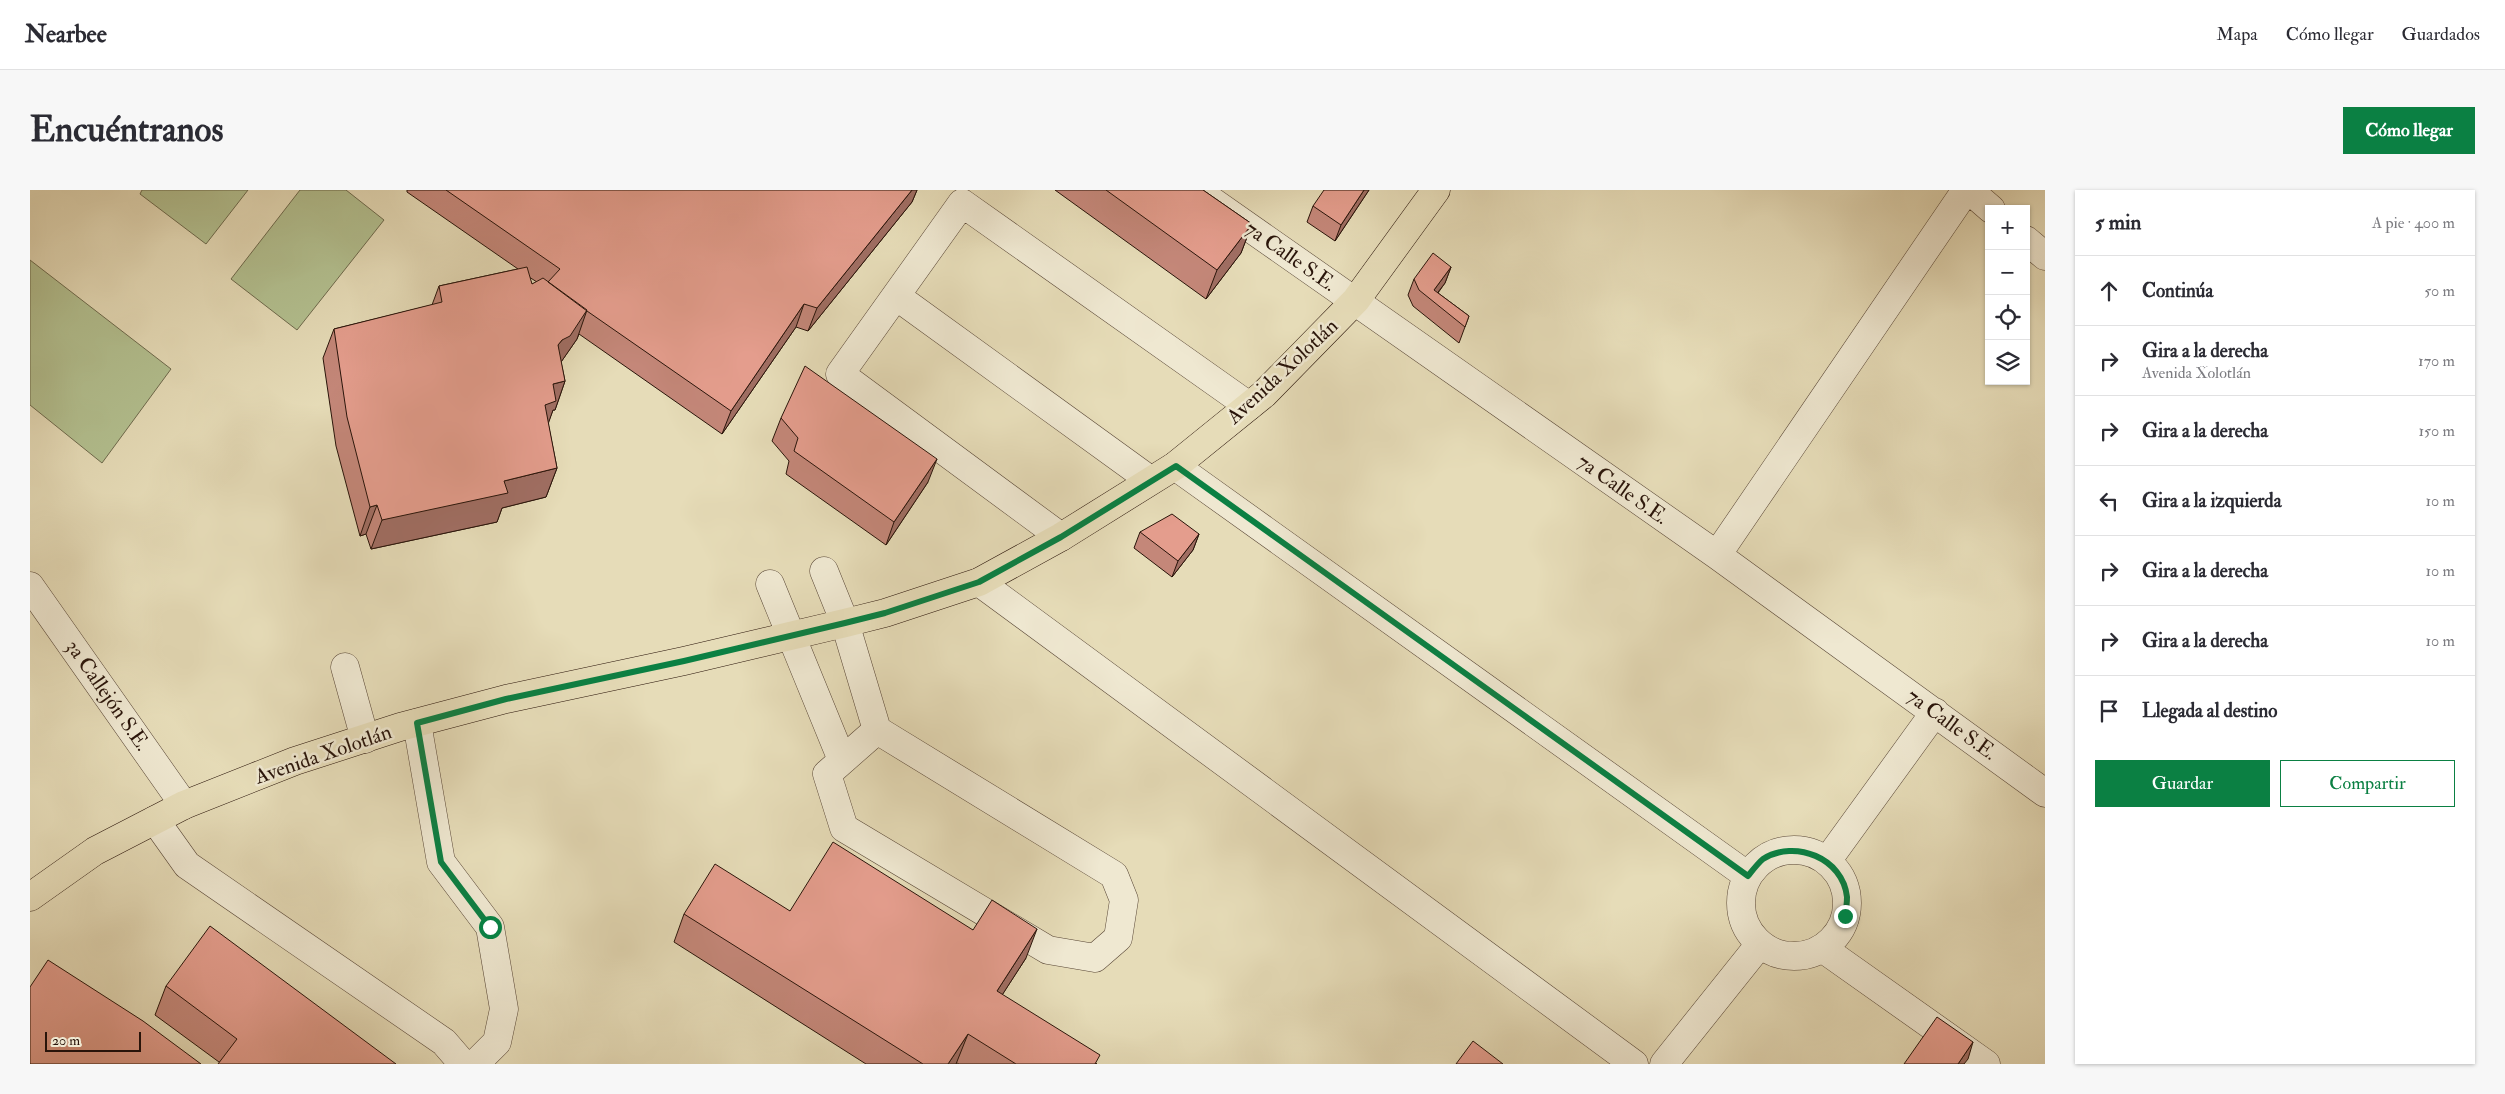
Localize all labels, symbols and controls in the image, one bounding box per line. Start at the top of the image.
text: Nearbee [25,19,107,50]
text: Mapa [2217,23,2258,46]
text: Cómo llegar [2286,23,2374,46]
text: Guardados [2402,23,2480,46]
button: Cómo llegar [2343,107,2475,154]
text: Encuéntranos [30,108,223,152]
map controls [1985,205,2030,385]
button: + [1985,205,2030,250]
text: 5 min [2095,209,2141,236]
text: A pie · 400 m [2372,213,2455,233]
street label: 7a Calle S.E. [1240,215,1342,298]
button: − [1985,250,2030,295]
icon: ahead [2095,277,2123,305]
text: Continúa [2142,279,2213,303]
text: 50 m [2424,281,2455,301]
button: locate [1985,295,2030,340]
street label: Avenida Xolotlán [1220,313,1344,431]
text: Gira a la derecha [2142,339,2268,363]
button: layers [1985,340,2030,385]
icon: right [2095,347,2123,375]
text: 170 m [2418,351,2455,371]
text: Avenida Xolotlán [2142,363,2251,383]
icon: right [2095,417,2123,445]
text: Gira a la derecha [2142,419,2268,443]
text: 150 m [2418,421,2455,441]
street label: 7a Calle S.E. [1572,448,1674,531]
icon: left [2095,487,2123,515]
text: Gira a la izquierda [2142,489,2281,513]
text: 10 m [2425,491,2455,511]
icon: right [2095,557,2123,585]
text: Gira a la derecha [2142,559,2268,583]
text: 10 m [2425,561,2455,581]
icon: right [2095,627,2123,655]
text: Gira a la derecha [2142,629,2268,653]
text: 10 m [2425,631,2455,651]
street label: 3a Callejón S.E. [59,634,156,756]
street label: 7a Calle S.E. [1901,683,2002,766]
icon: arrive [2095,697,2123,725]
text: Llegada al destino [2142,699,2277,723]
street label: Avenida Xolotlán [250,718,395,791]
button: Guardar [2095,760,2270,807]
button: Compartir [2280,760,2455,807]
route end [1834,905,1857,928]
route start [479,916,502,939]
scale bar [45,1029,141,1052]
text: 20 m [52,1032,80,1049]

